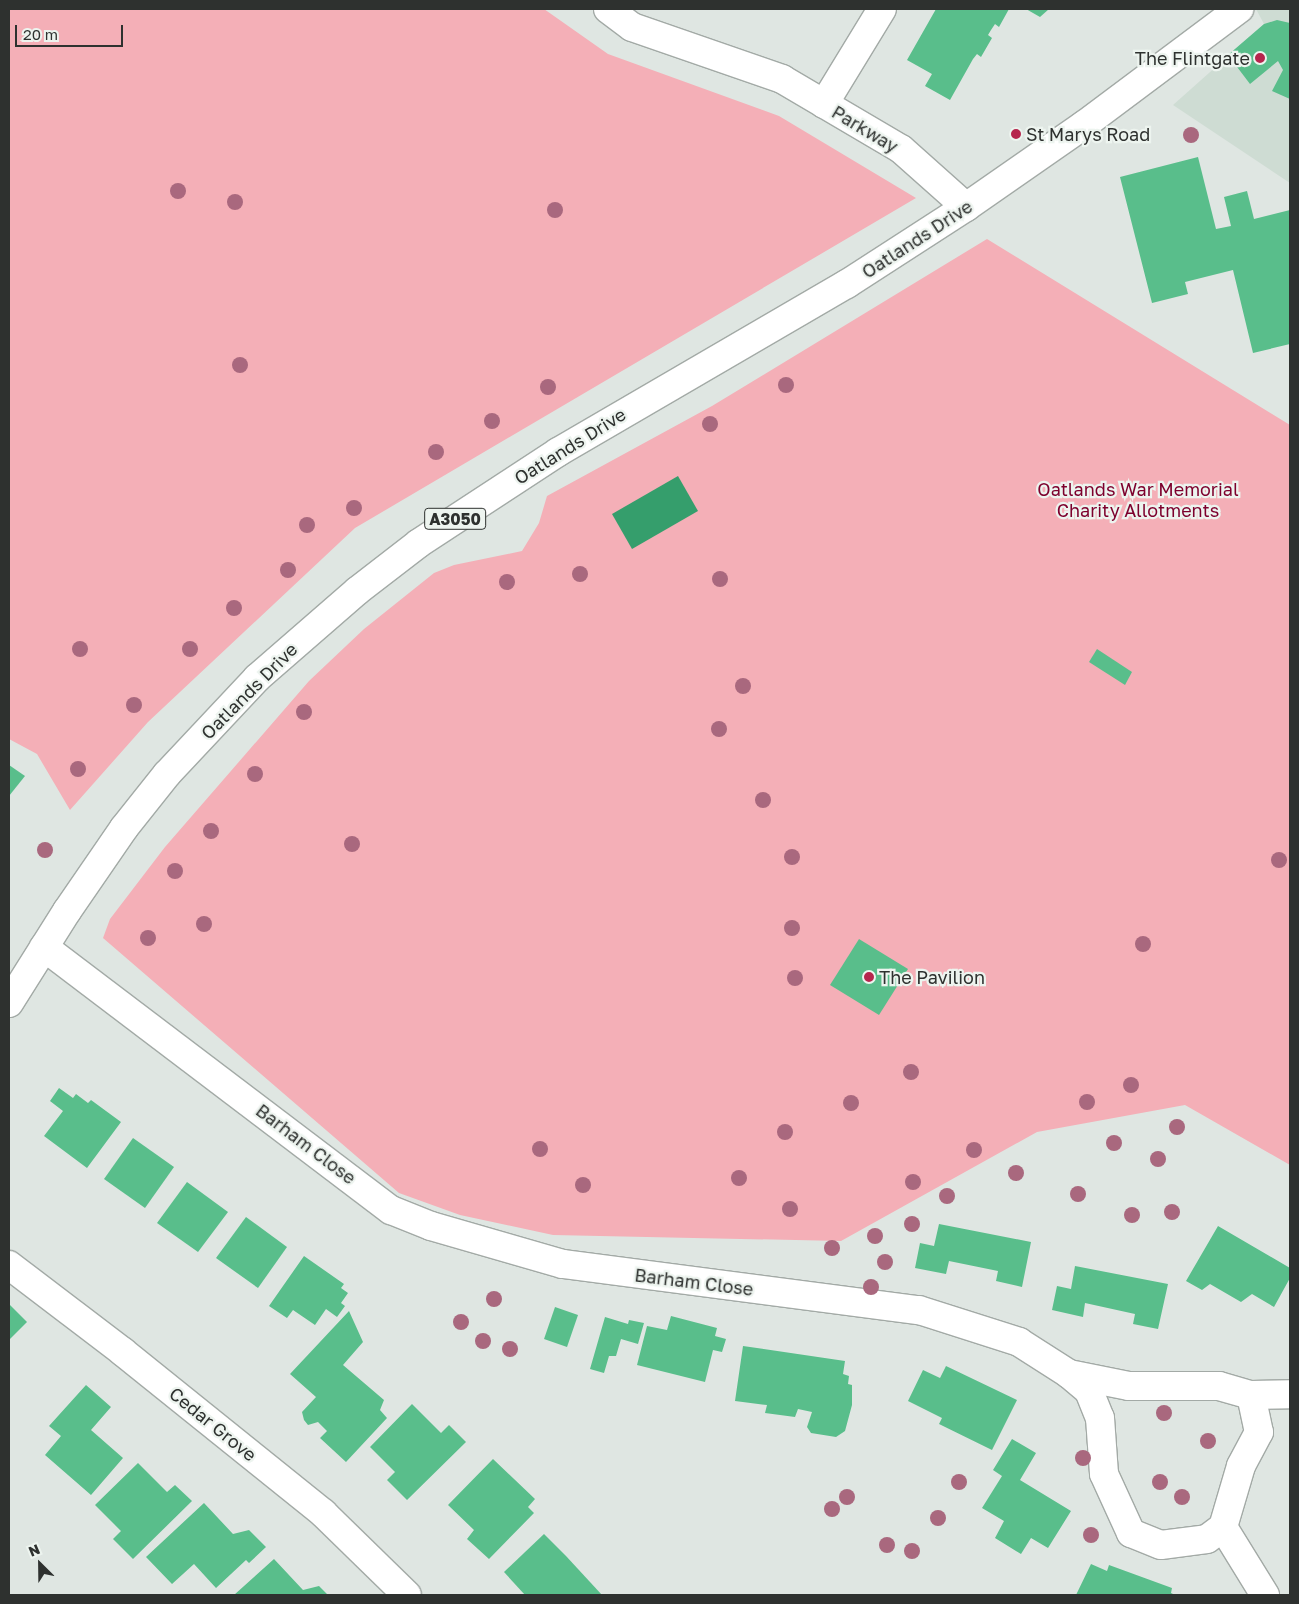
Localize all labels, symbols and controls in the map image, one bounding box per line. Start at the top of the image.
scale bar [18,15,125,47]
text: 20 m [23,25,58,43]
place label: The Flintgate [1135,47,1250,69]
marker: The Flintgate [1254,52,1266,64]
street label: Parkway [828,101,902,157]
place label: St Marys Road [1026,123,1150,145]
marker: St Marys Road [1010,128,1022,140]
street label: Oatlands Drive [858,195,976,283]
street label: Oatlands Drive [510,403,630,489]
park label: Oatlands War Memorial Charity Allotments [1037,479,1239,522]
road number: A3050 [424,506,486,532]
street label: Oatlands Drive [196,638,302,744]
place label: The Pavilion [879,966,985,988]
marker: The Pavilion [863,971,875,983]
street label: Barham Close [252,1099,360,1189]
street label: Barham Close [633,1264,755,1300]
street label: Cedar Grove [165,1382,261,1466]
north arrow [15,1539,65,1589]
text: N [26,1540,42,1560]

